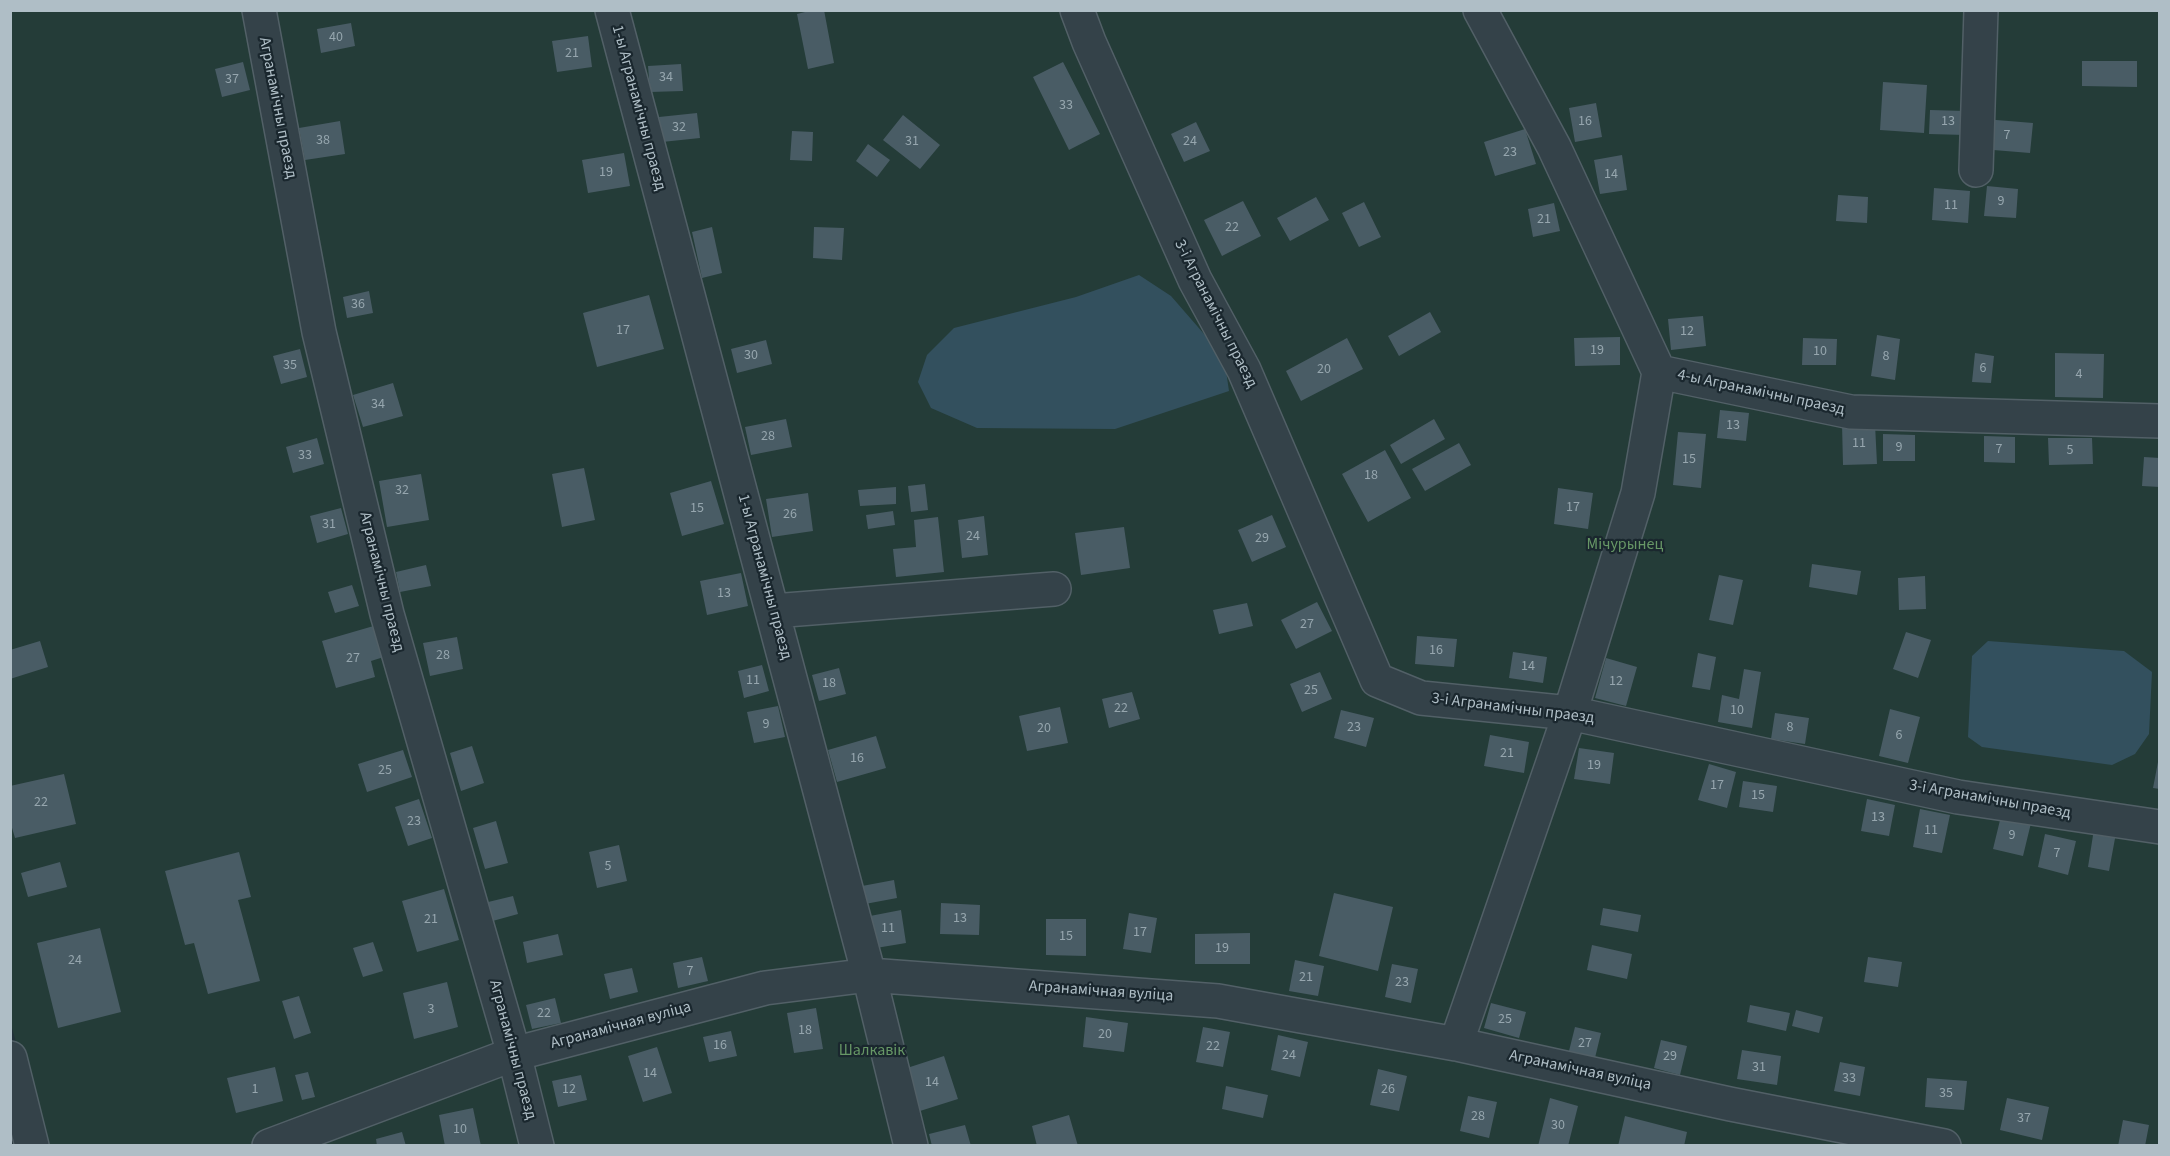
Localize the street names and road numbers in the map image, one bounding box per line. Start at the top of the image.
street label: 1-ы Агранамічны праезд [607,23,669,193]
street label: Агранамічны праезд [254,36,300,180]
street label: 3-і Агранамічны праезд [1169,237,1261,391]
street label: 4-ы Агранамічны праезд [1676,366,1846,420]
street label: 1-ы Агранамічны праезд [733,492,795,662]
street label: Агранамічны праезд [354,510,408,654]
street label: 3-і Агранамічны праезд [1431,689,1595,729]
street label: 3-і Агранамічны праезд [1908,776,2072,824]
street label: Агранамічная вуліца [1028,977,1174,1007]
street label: Агранамічны праезд [484,978,540,1122]
street label: Агранамічная вуліца [549,998,693,1054]
street label: Агранамічная вуліца [1507,1047,1653,1095]

